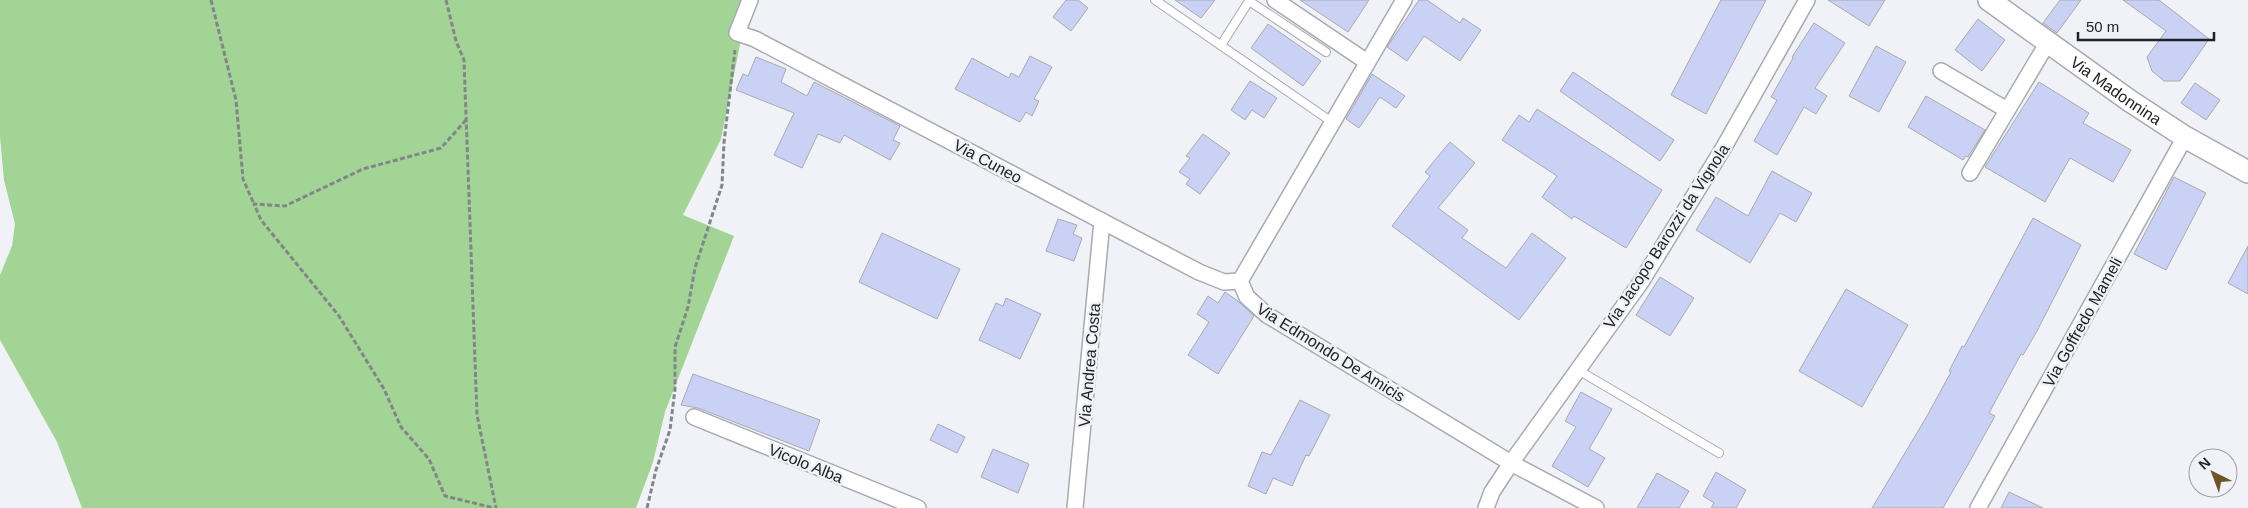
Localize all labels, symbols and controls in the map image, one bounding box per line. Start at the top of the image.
scale bar [2078,10,2214,42]
text: 50 m [2086,18,2119,35]
street label: Via Madonnina [2067,53,2164,128]
street label: Via Cuneo [951,136,1025,186]
street label: Via Jacopo Barozzi da Vignola [1600,141,1733,332]
street label: Via Goffredo Mameli [2040,255,2125,390]
street label: Via Edmondo De Amicis [1254,300,1408,405]
street label: Via Andrea Costa [1076,302,1103,428]
street label: Vicolo Alba [766,441,846,486]
north arrow [2188,448,2238,498]
text: N [2195,454,2213,473]

